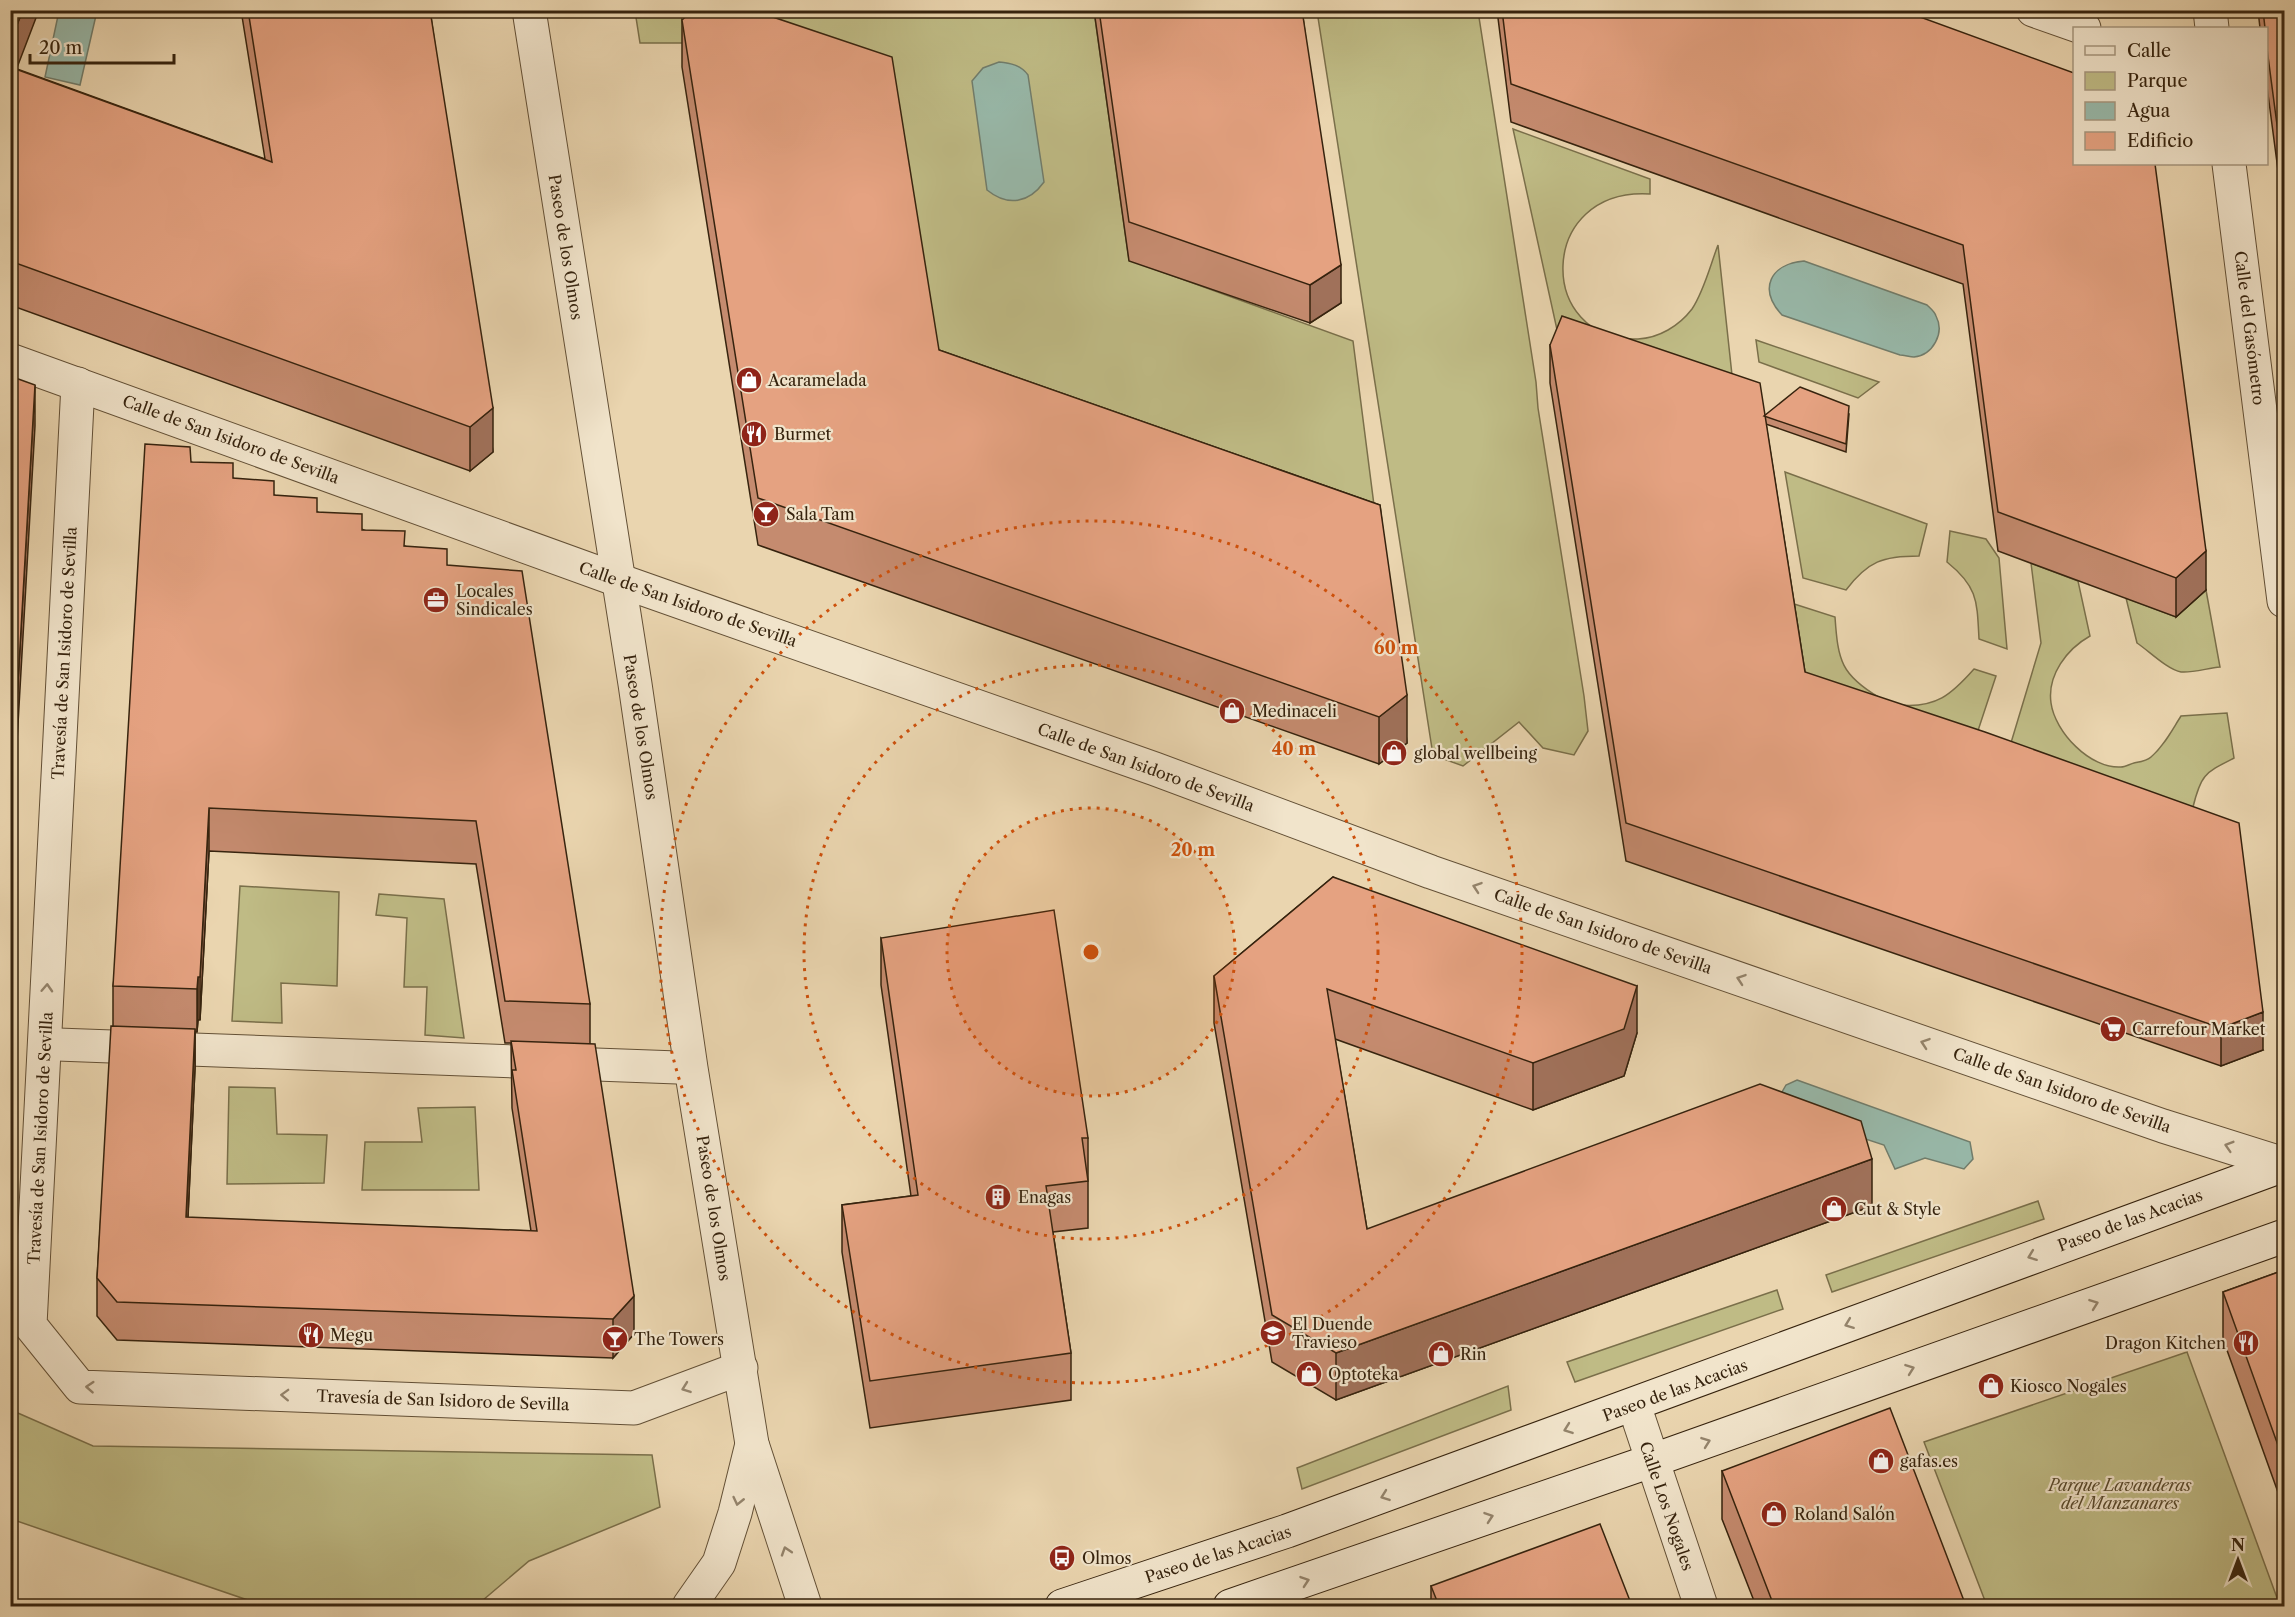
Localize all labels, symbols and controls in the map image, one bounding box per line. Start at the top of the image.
scale bar [30,27,174,65]
legend [2073,27,2268,165]
text: 20 m [39,37,83,59]
text: Calle [2127,40,2171,62]
text: Parque [2127,70,2188,92]
text: Agua [2126,100,2171,122]
text: Edificio [2127,130,2193,152]
street label: Paseo de los Olmos [545,173,587,321]
street label: Calle del Gasómetro [2231,250,2269,406]
shop icon: Acaramelada [734,365,764,395]
place label: Acaramelada [767,370,867,390]
street label: Calle de San Isidoro de Sevilla [120,390,343,488]
restaurant icon: Burmet [739,419,769,449]
place label: Burmet [774,424,832,444]
bar icon: Sala Tam [751,499,781,529]
place label: Sala Tam [786,504,855,524]
street label: Travesía de San Isidoro de Sevilla [47,526,81,780]
street label: Calle de San Isidoro de Sevilla [576,557,800,651]
place label: Locales Sindicales [456,581,533,619]
office icon: Locales Sindicales [421,585,451,615]
text: 60 m [1374,637,1418,659]
street label: Paseo de los Olmos [620,653,662,801]
shop icon: Medinaceli [1217,696,1247,726]
place label: Medinaceli [1252,701,1337,721]
street label: Calle de San Isidoro de Sevilla [1035,718,1258,816]
text: 40 m [1272,738,1316,760]
shop icon: global wellbeing [1379,738,1409,768]
place label: global wellbeing [1414,743,1537,763]
text: 20 m [1171,839,1215,861]
one-way arrow [1472,882,1483,895]
street label: Calle de San Isidoro de Sevilla [1491,884,1715,978]
centre of rings [1081,942,1101,962]
one-way arrow [1736,973,1746,986]
one-way arrow [41,984,54,993]
street label: Travesía de San Isidoro de Sevilla [23,1011,57,1265]
supermarket icon: Carrefour Market [2098,1014,2128,1044]
place label: Carrefour Market [2132,1019,2266,1039]
one-way arrow [1920,1037,1931,1050]
street label: Calle de San Isidoro de Sevilla [1950,1043,2174,1137]
street label: Paseo de los Olmos [693,1134,735,1282]
one-way arrow [2224,1141,2235,1153]
building icon: Enagas [983,1182,1013,1212]
street label: Paseo de las Acacias [2055,1184,2205,1256]
place label: Enagas [1018,1187,1071,1207]
shop icon: Cut & Style [1819,1194,1849,1224]
place label: Cut & Style [1854,1199,1941,1219]
one-way arrow [2027,1249,2038,1261]
one-way arrow [2088,1298,2098,1311]
place label: El Duende Travieso [1292,1314,1373,1352]
one-way arrow [1845,1317,1855,1330]
school or university icon: El Duende Travieso [1258,1318,1288,1348]
restaurant icon: Megu [296,1320,326,1350]
bar icon: The Towers [600,1324,630,1354]
place label: Megu [330,1325,373,1345]
restaurant icon: Dragon Kitchen [2231,1328,2261,1358]
place label: The Towers [634,1329,724,1349]
place label: Dragon Kitchen [2105,1333,2226,1353]
shop icon: Rin [1426,1339,1456,1369]
place label: Rin [1460,1344,1487,1364]
street label: Paseo de las Acacias [1600,1354,1750,1426]
shop icon: Optoteka [1294,1359,1324,1389]
place label: Optoteka [1328,1364,1399,1384]
one-way arrow [1904,1364,1915,1377]
shop icon: Kiosco Nogales [1976,1371,2006,1401]
place label: Kiosco Nogales [2010,1376,2127,1396]
one-way arrow [85,1381,95,1394]
one-way arrow [681,1381,692,1394]
street label: Travesía de San Isidoro de Sevilla [316,1386,570,1414]
one-way arrow [280,1388,289,1401]
one-way arrow [1563,1422,1574,1435]
one-way arrow [1701,1436,1711,1449]
street label: Calle Los Nogales [1636,1439,1698,1573]
shop icon: gafas.es [1866,1446,1896,1476]
place label: gafas.es [1900,1451,1958,1471]
park label: Parque Lavanderas del Manzanares [2046,1475,2192,1513]
one-way arrow [1380,1488,1391,1501]
one-way arrow [732,1496,745,1506]
shop icon: Roland Salón [1759,1499,1789,1529]
place label: Roland Salón [1794,1504,1895,1524]
one-way arrow [1483,1512,1494,1525]
street label: Paseo de las Acacias [1142,1521,1294,1587]
north arrow [2208,1530,2268,1590]
text: N [2231,1535,2245,1555]
bus stop icon: Olmos [1047,1543,1077,1573]
one-way arrow [781,1546,793,1557]
place label: Olmos [1082,1548,1132,1568]
one-way arrow [1299,1575,1310,1588]

